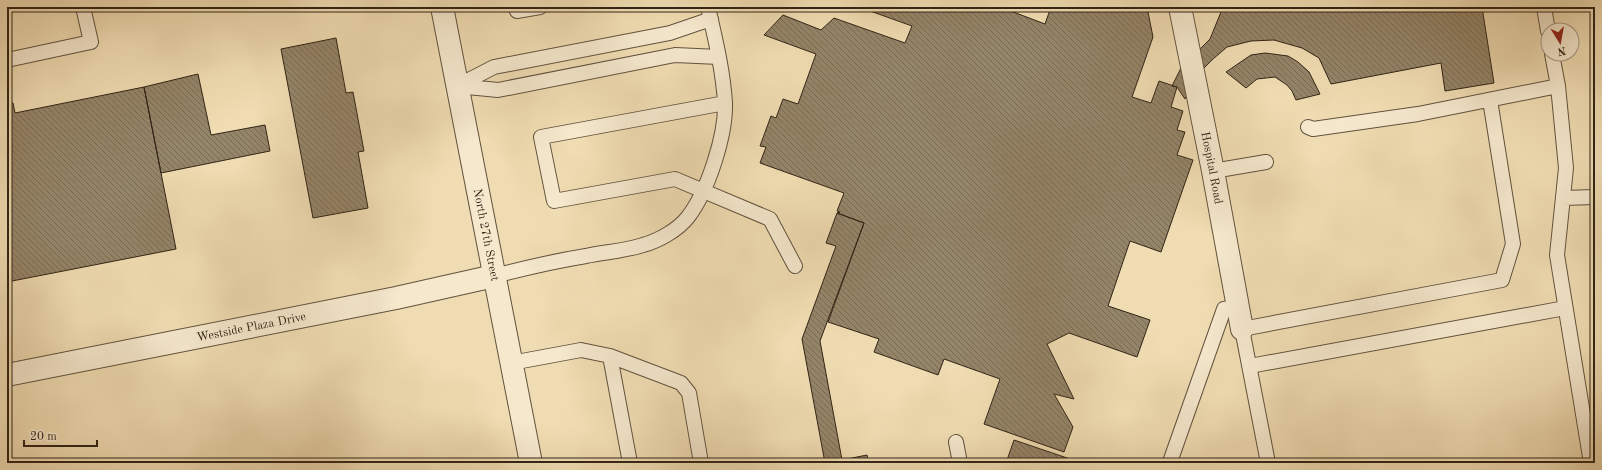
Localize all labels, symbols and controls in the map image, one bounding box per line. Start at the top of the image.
north arrow [1540,22,1580,62]
text: N [1556,44,1567,57]
street label: Hospital Road [1198,131,1224,205]
street label: North 27th Street [471,188,500,282]
street label: Westside Plaza Drive [196,311,308,344]
scale bar [24,422,97,448]
text: 20 m [30,431,57,443]

